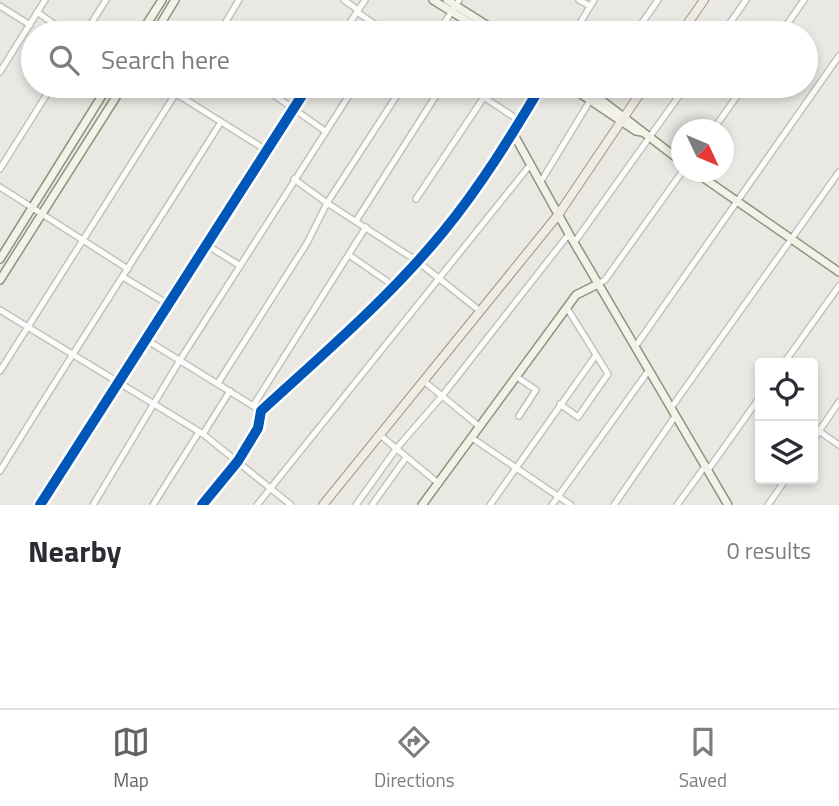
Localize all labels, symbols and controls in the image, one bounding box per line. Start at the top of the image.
search box [21,21,818,98]
text: Search here [101,40,230,79]
icon: search [45,41,83,79]
north arrow [671,119,734,182]
map controls [755,358,818,484]
button: locate [755,358,818,421]
button: layers [755,421,818,484]
text: Nearby [28,528,121,574]
text: 0 results [727,533,811,568]
tab: Map [112,723,150,794]
tab: Directions [374,723,455,794]
tab: Saved [679,723,727,794]

